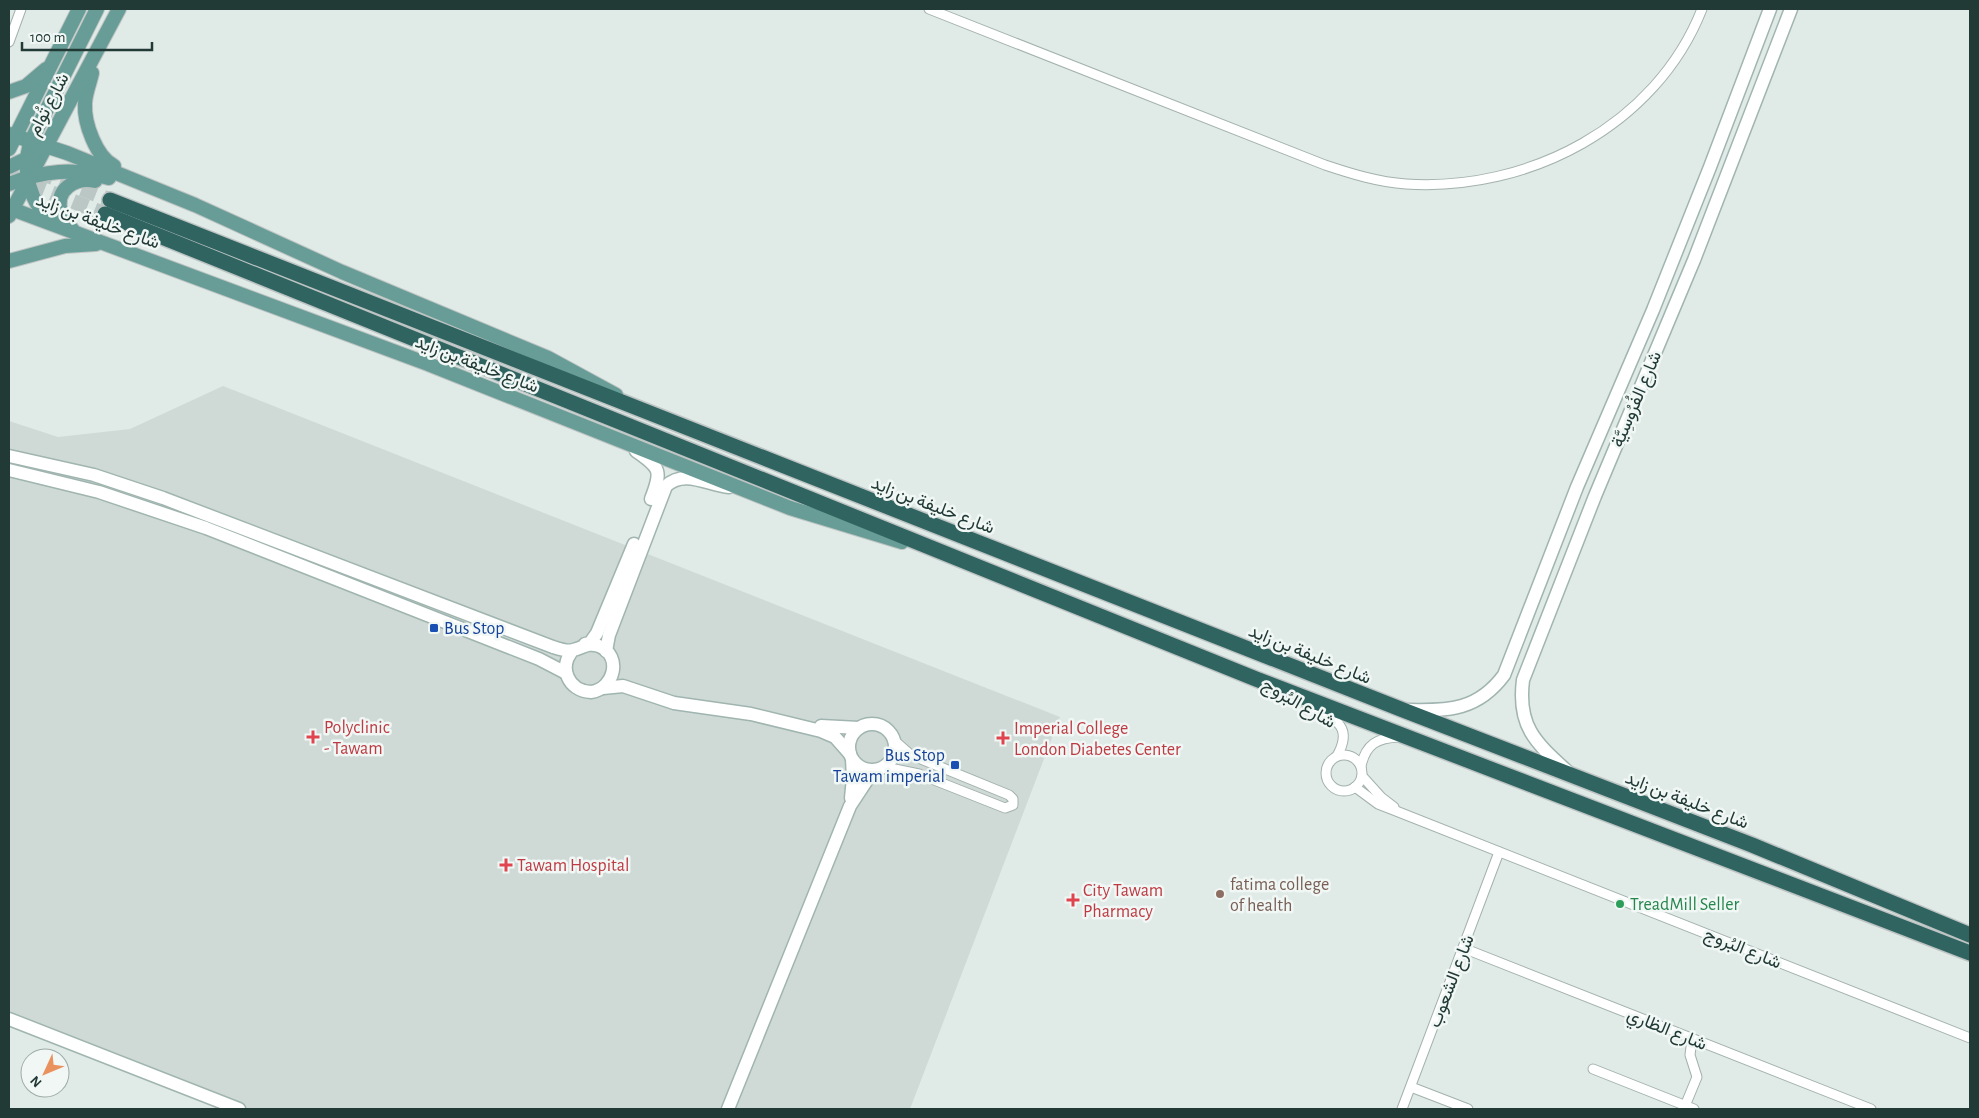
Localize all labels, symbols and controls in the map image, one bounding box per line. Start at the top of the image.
scale bar [22,20,152,52]
text: 100 m [30,30,65,45]
street label: شارع تُوام [23,69,74,139]
street label: شارع خليفة بن زايد [33,191,162,255]
street label: شارع خليفة بن زايد [412,333,541,399]
street label: شارع الفُرُوسِيَّة [1606,348,1667,451]
street label: شارع خليفة بن زايد [868,474,997,540]
place label: Bus Stop [444,620,504,638]
marker: Bus Stop [428,622,440,634]
street label: شارع خليفة بن زايد [1245,622,1373,690]
street label: شارع البُروج [1258,676,1338,734]
place label: Polyclinic - Tawam [324,719,390,758]
place label: Imperial College London Diabetes Center [1014,720,1181,759]
marker: Polyclinic - Tawam [306,730,320,744]
marker: Imperial College London Diabetes Center [996,731,1010,745]
place label: Bus Stop Tawam imperial [833,747,945,786]
marker: Bus Stop Tawam imperial [949,759,961,771]
street label: شارع خليفة بن زايد [1622,769,1751,835]
place label: Tawam Hospital [517,857,630,875]
marker: Tawam Hospital [499,858,513,872]
place label: fatima college of health [1230,876,1329,915]
place label: City Tawam Pharmacy [1083,882,1163,921]
marker: fatima college of health [1214,888,1226,900]
marker: City Tawam Pharmacy [1067,894,1079,906]
place label: TreadMill Seller [1630,896,1739,914]
marker: TreadMill Seller [1614,898,1626,910]
street label: شارع البُروج [1701,925,1784,974]
street label: شارع الشعوب [1426,932,1480,1031]
street label: شارع الظاري [1622,1006,1709,1059]
north arrow [20,1048,70,1098]
text: N [28,1073,45,1090]

